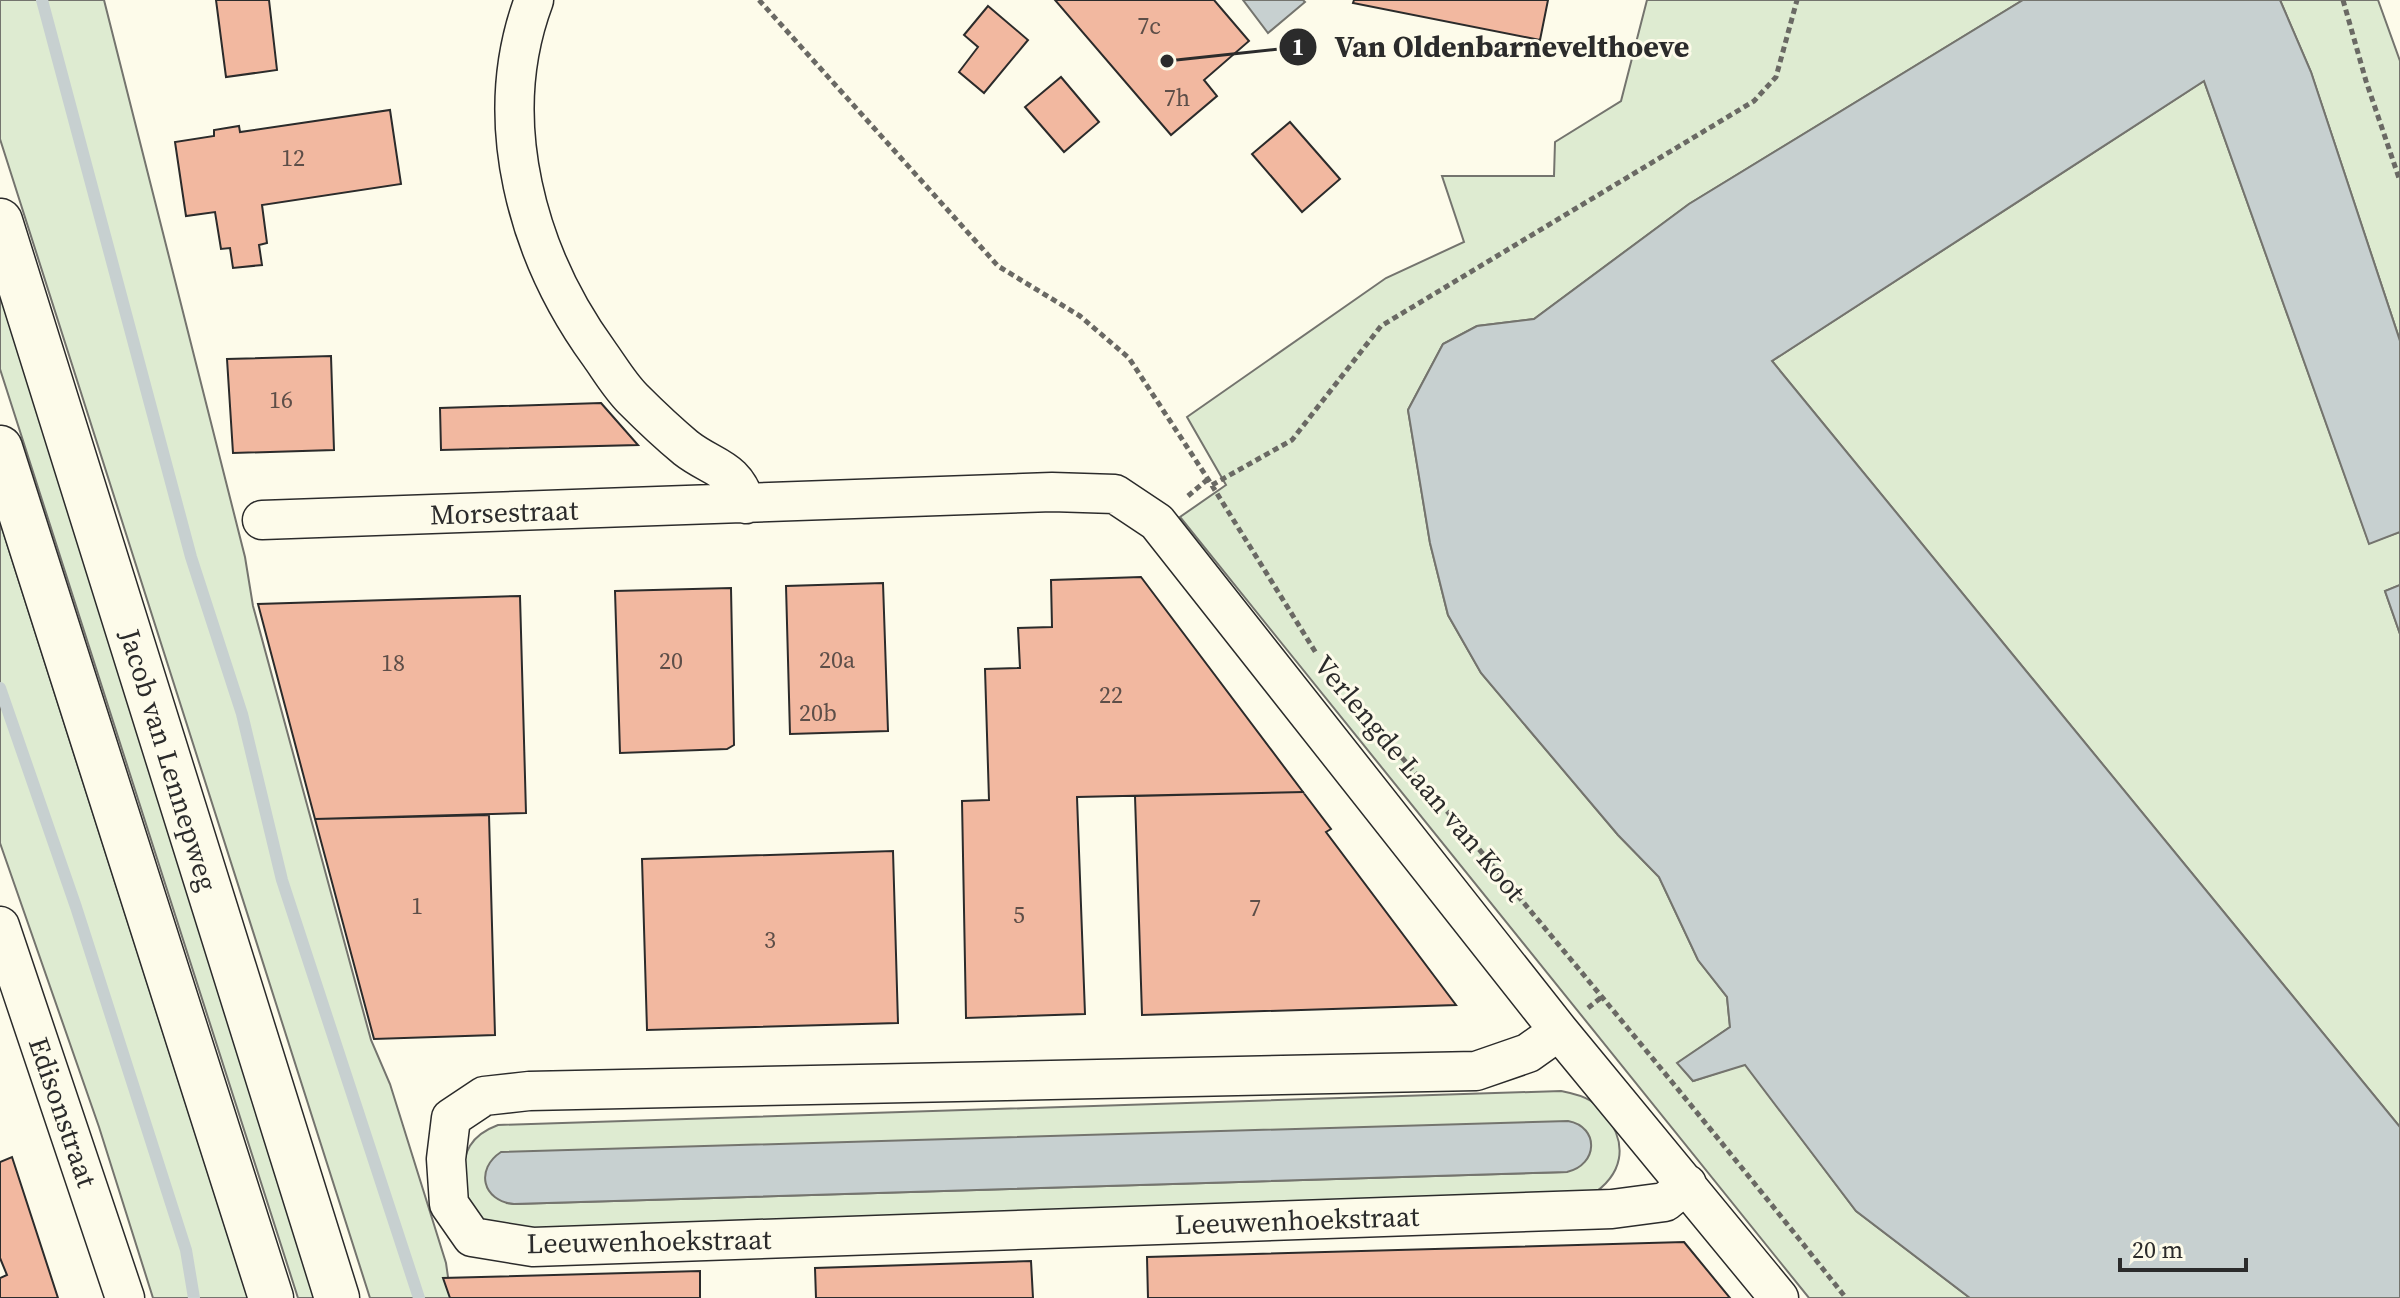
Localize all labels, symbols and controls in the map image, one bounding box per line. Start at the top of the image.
house number: 7c [1137,9,1161,42]
callout: Van Oldenbarnevelthoeve [1278,20,1705,74]
text: Van Oldenbarnevelthoeve [1334,26,1690,67]
text: 1 [1291,30,1305,63]
house number: 7h [1164,81,1190,114]
house number: 12 [281,141,305,174]
house number: 16 [269,383,293,416]
street label: Morsestraat [429,490,580,534]
street label: Jacob van Lennepweg [111,624,227,895]
house number: 20a [819,643,856,676]
house number: 20 [659,644,683,677]
house number: 18 [381,646,405,679]
street label: Verlengde Laan van Koot [1306,647,1535,910]
house number: 22 [1099,678,1123,711]
house number: 20b [799,696,837,729]
house number: 1 [411,889,423,922]
house number: 7 [1249,891,1261,924]
house number: 5 [1013,898,1025,931]
house number: 3 [764,923,776,956]
street label: Edisonstraat [20,1032,107,1193]
street label: Leeuwenhoekstraat [1174,1197,1421,1243]
street label: Leeuwenhoekstraat [526,1220,773,1262]
scale bar [2120,1222,2246,1272]
text: 20 m [2132,1233,2183,1266]

